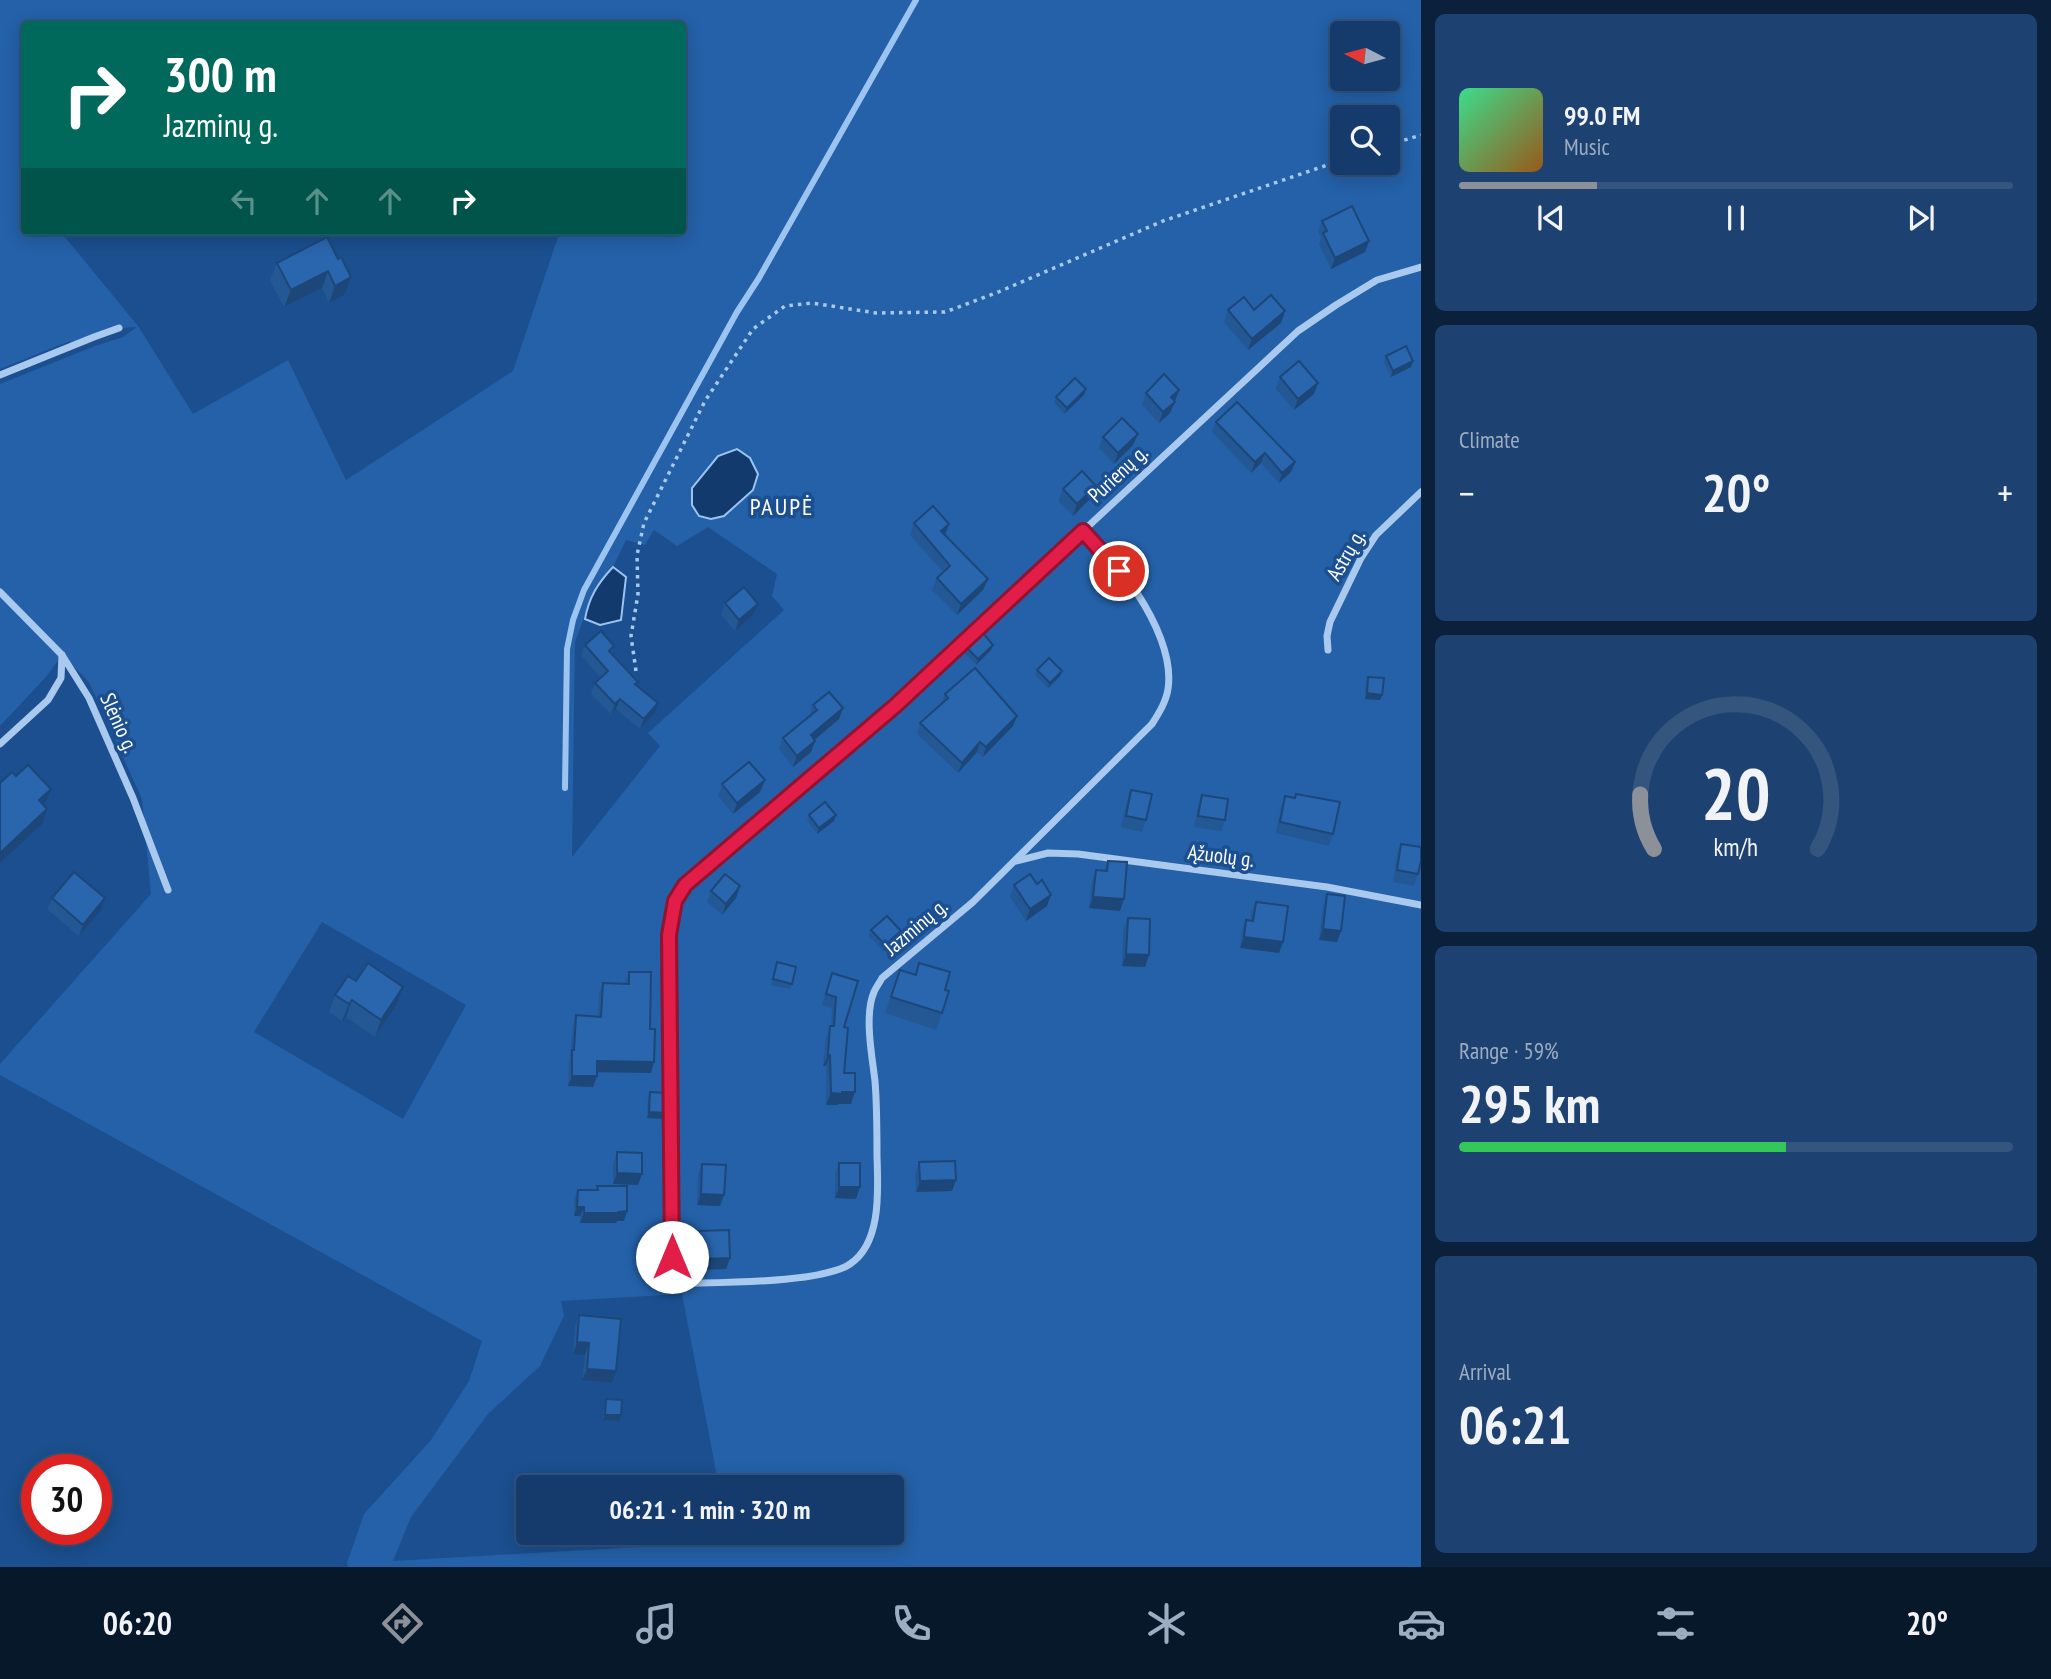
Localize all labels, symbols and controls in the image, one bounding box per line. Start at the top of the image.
north arrow [1330,21,1400,91]
map controls [1330,21,1400,175]
text: 300 m [164,42,277,106]
icon: right [49,49,140,140]
text: 99.0 FM [1564,99,1640,132]
text: Jazminų g. [164,104,278,146]
button: search [1330,105,1400,175]
text: Music [1564,132,1610,161]
icon: left [225,182,263,220]
icon: ahead [298,182,336,220]
icon: ahead [371,182,409,220]
icon: right [444,182,482,220]
icon: previous [1532,199,1570,237]
icon: pause [1717,199,1755,237]
icon: next [1902,199,1940,237]
text: Climate [1459,425,1520,454]
street label: Purienų g. [1082,439,1153,508]
text: 20° [1702,459,1770,526]
text: − [1459,468,1475,517]
text: + [1997,468,2013,517]
district label: PAUPĖ [750,491,814,522]
street label: Astrų g. [1320,524,1371,585]
pin [1089,541,1149,601]
icon: arrive [1100,552,1138,590]
street label: Slėnio g. [94,689,145,757]
text: 20 [1701,746,1771,840]
text: km/h [1714,831,1758,863]
street label: Ąžuolų g. [1186,838,1256,873]
street label: Jazminų g. [878,892,953,962]
text: Range · 59% [1459,1036,1559,1065]
text: 295 km [1459,1070,1600,1137]
position arrow [635,1220,709,1294]
text: Arrival [1459,1357,1511,1386]
text: 06:21 [1459,1391,1571,1458]
speed limit sign: 30 [21,1454,112,1545]
text: 06:21 · 1 min · 320 m [610,1493,810,1526]
icon: directions [378,1599,427,1648]
icon: music [632,1599,681,1648]
icon: phone [887,1599,936,1648]
icon: climate [1142,1599,1191,1648]
icon: car [1397,1599,1446,1648]
icon: filters [1651,1599,1700,1648]
text: 06:20 [103,1602,172,1644]
text: 20° [1906,1602,1948,1644]

